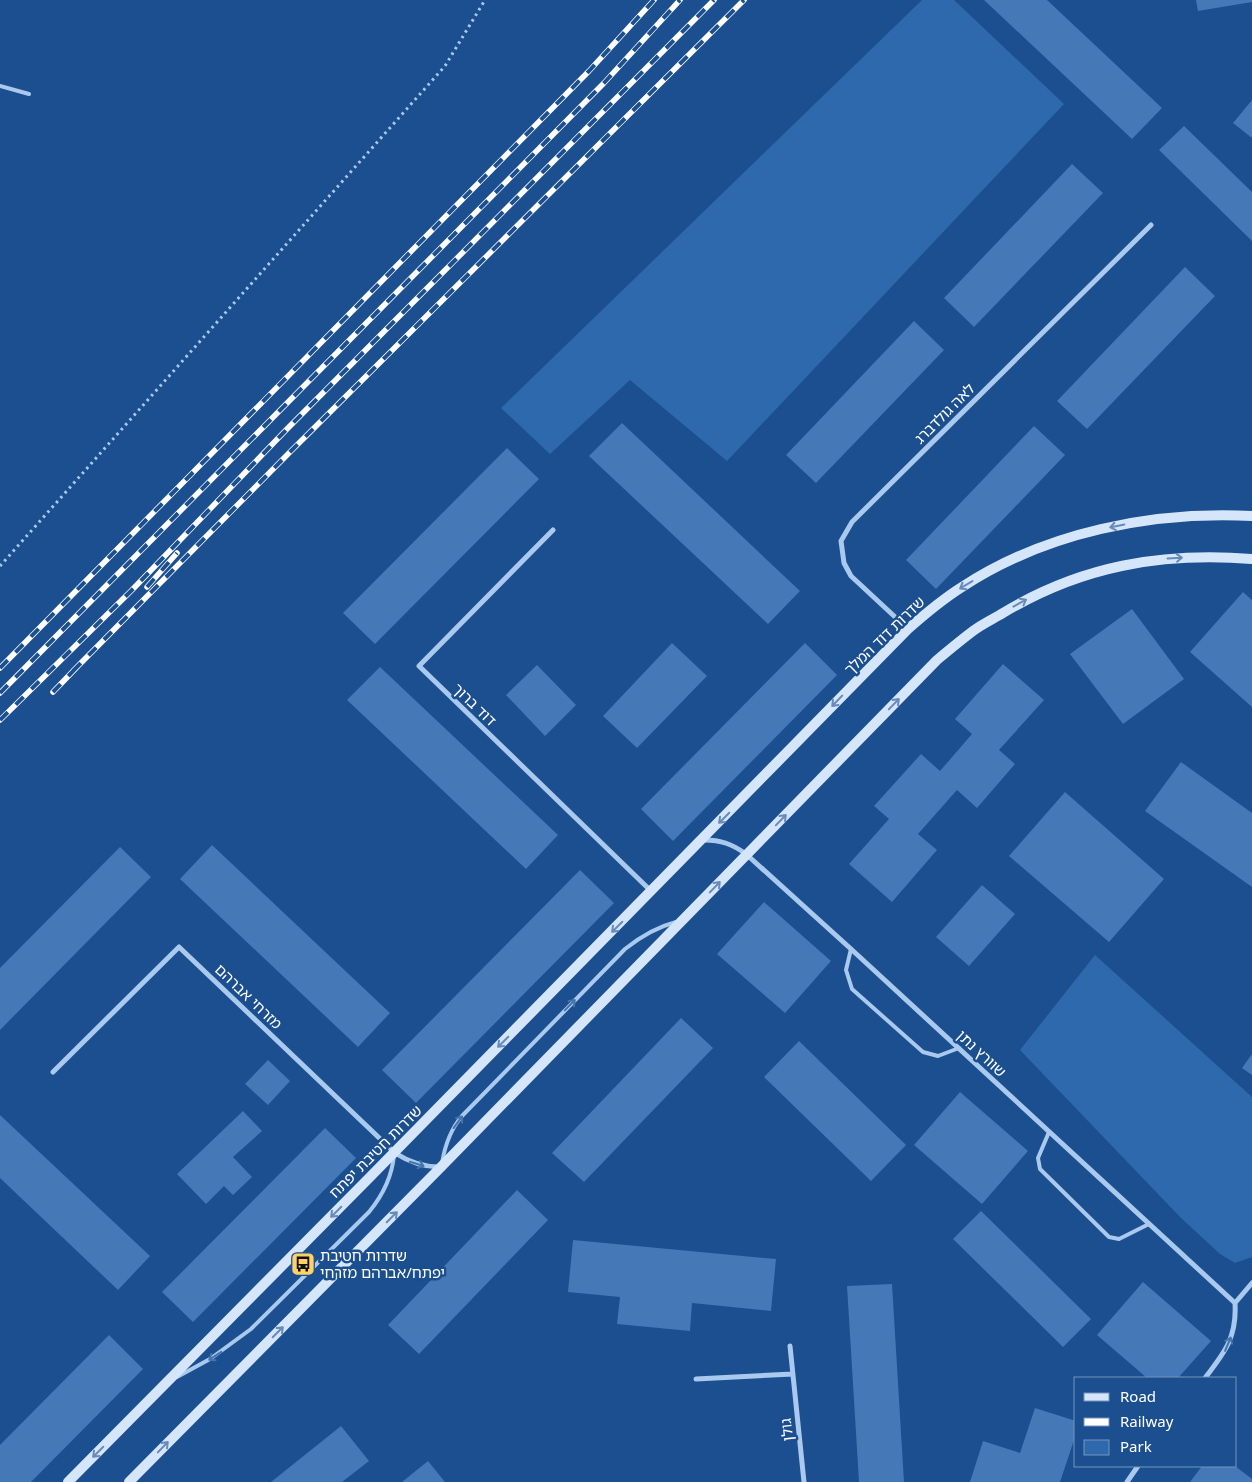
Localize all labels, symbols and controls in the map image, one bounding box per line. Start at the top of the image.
street label: לאה גולדברג [909,378,979,448]
one-way arrow [1109,522,1125,531]
one-way arrow [1167,554,1183,563]
one-way arrow [959,580,974,590]
street label: שדרות דוד המלך [839,591,929,679]
one-way arrow [1013,597,1027,607]
street label: דוד ברוך [449,678,501,730]
one-way arrow [831,695,843,708]
one-way arrow [888,697,900,710]
one-way arrow [718,811,730,824]
one-way arrow [775,814,787,826]
one-way arrow [709,881,721,894]
one-way arrow [611,920,623,933]
street label: מזרחי אברהם [211,959,287,1033]
one-way arrow [564,999,576,1011]
street label: שוורץ נתן [953,1025,1011,1081]
one-way arrow [497,1036,509,1049]
street label: שדרות חטיבת יפתח [324,1100,426,1202]
one-way arrow [452,1116,463,1129]
one-way arrow [408,1159,424,1169]
one-way arrow [330,1206,342,1218]
one-way arrow [386,1211,398,1223]
place label: שדרות חטיבת יפתח/אברהם מזרחי [320,1245,445,1282]
bus stop icon: שדרות חטיבת יפתח/אברהם מזרחי [290,1251,316,1277]
one-way arrow [271,1326,283,1338]
one-way arrow [1224,1337,1234,1352]
one-way arrow [209,1351,223,1361]
legend [1074,1377,1237,1467]
text: Road [1120,1386,1156,1406]
text: Railway [1120,1411,1174,1431]
street label: גולן [775,1417,797,1442]
text: Park [1120,1436,1152,1456]
one-way arrow [157,1441,169,1453]
one-way arrow [92,1446,104,1458]

